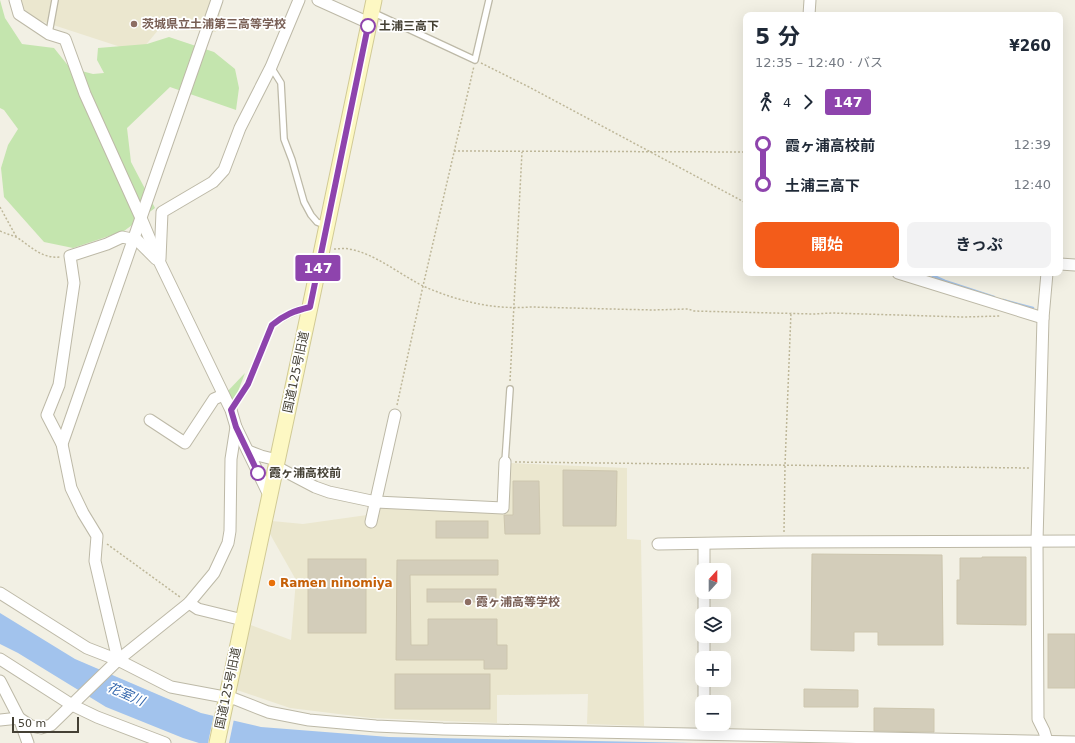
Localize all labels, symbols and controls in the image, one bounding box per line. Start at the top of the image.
place label: 茨城県立土浦第三高等学校 [142,17,286,31]
marker: 土浦三高下 [360,18,376,34]
marker: 茨城県立土浦第三高等学校 [129,19,139,29]
place label: 土浦三高下 [379,19,439,33]
text: 5 分 [755,24,800,49]
text: ¥260 [1009,37,1051,55]
text: 12:35 – 12:40 · バス [755,55,883,70]
icon: walk [755,91,777,113]
icon: forward [797,91,819,113]
text: 147 [833,94,863,110]
text: 4 [783,95,791,110]
text: 霞ヶ浦高校前 [785,137,875,155]
text: 12:39 [1014,137,1051,152]
text: 土浦三高下 [785,177,860,195]
text: 12:40 [1014,177,1051,192]
button: 開始 [755,222,899,268]
button: きっぷ [907,222,1051,268]
line badge: 147 [295,255,341,281]
text: 147 [303,260,333,276]
street label: 国道125号旧道 [281,330,311,414]
marker: 霞ヶ浦高校前 [250,465,266,481]
place label: 霞ヶ浦高校前 [269,466,341,480]
north arrow [695,563,731,599]
map controls [695,563,731,731]
place label: Ramen ninomiya [280,576,393,590]
marker: Ramen ninomiya [267,578,277,588]
place label: 霞ヶ浦高等学校 [476,595,560,609]
marker: 霞ヶ浦高等学校 [463,597,473,607]
button: layers [695,607,731,643]
street label: 国道125号旧道 [213,646,243,730]
button: + [695,651,731,687]
water label: 花室川 [105,679,149,710]
button: − [695,695,731,731]
scale bar [12,715,79,734]
text: 50 m [18,717,46,730]

